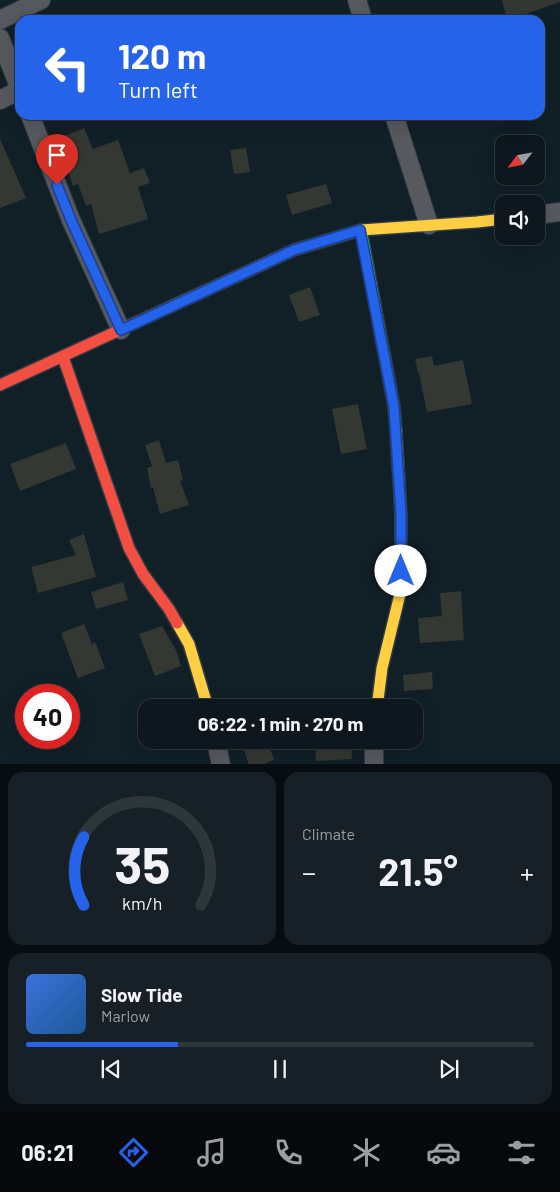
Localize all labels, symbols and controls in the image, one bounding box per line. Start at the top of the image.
text: 120 m [118,34,206,76]
icon: left [35,35,100,100]
text: Turn left [118,76,198,102]
pin [36,134,78,185]
north arrow [495,135,545,185]
map controls [495,135,545,245]
icon: arrive [43,141,71,169]
button: sound [495,195,545,245]
position arrow [374,544,426,596]
speed limit sign: 40 [15,684,80,749]
text: 06:22 · 1 min · 270 m [198,712,363,735]
text: Climate [302,824,355,843]
text: 35 [114,832,170,894]
text: 21.5° [378,848,458,894]
text: − [302,855,316,889]
text: + [520,855,534,889]
text: km/h [122,892,162,914]
text: Slow Tide [101,983,183,1006]
text: Marlow [101,1006,150,1025]
icon: previous [97,1055,125,1083]
icon: pause [266,1055,294,1083]
icon: next [435,1055,463,1083]
icon: directions [116,1135,151,1170]
icon: music [194,1135,229,1170]
icon: phone [271,1135,306,1170]
icon: climate [349,1135,384,1170]
icon: car [426,1135,461,1170]
icon: filters [504,1135,539,1170]
text: 06:21 [21,1139,74,1165]

